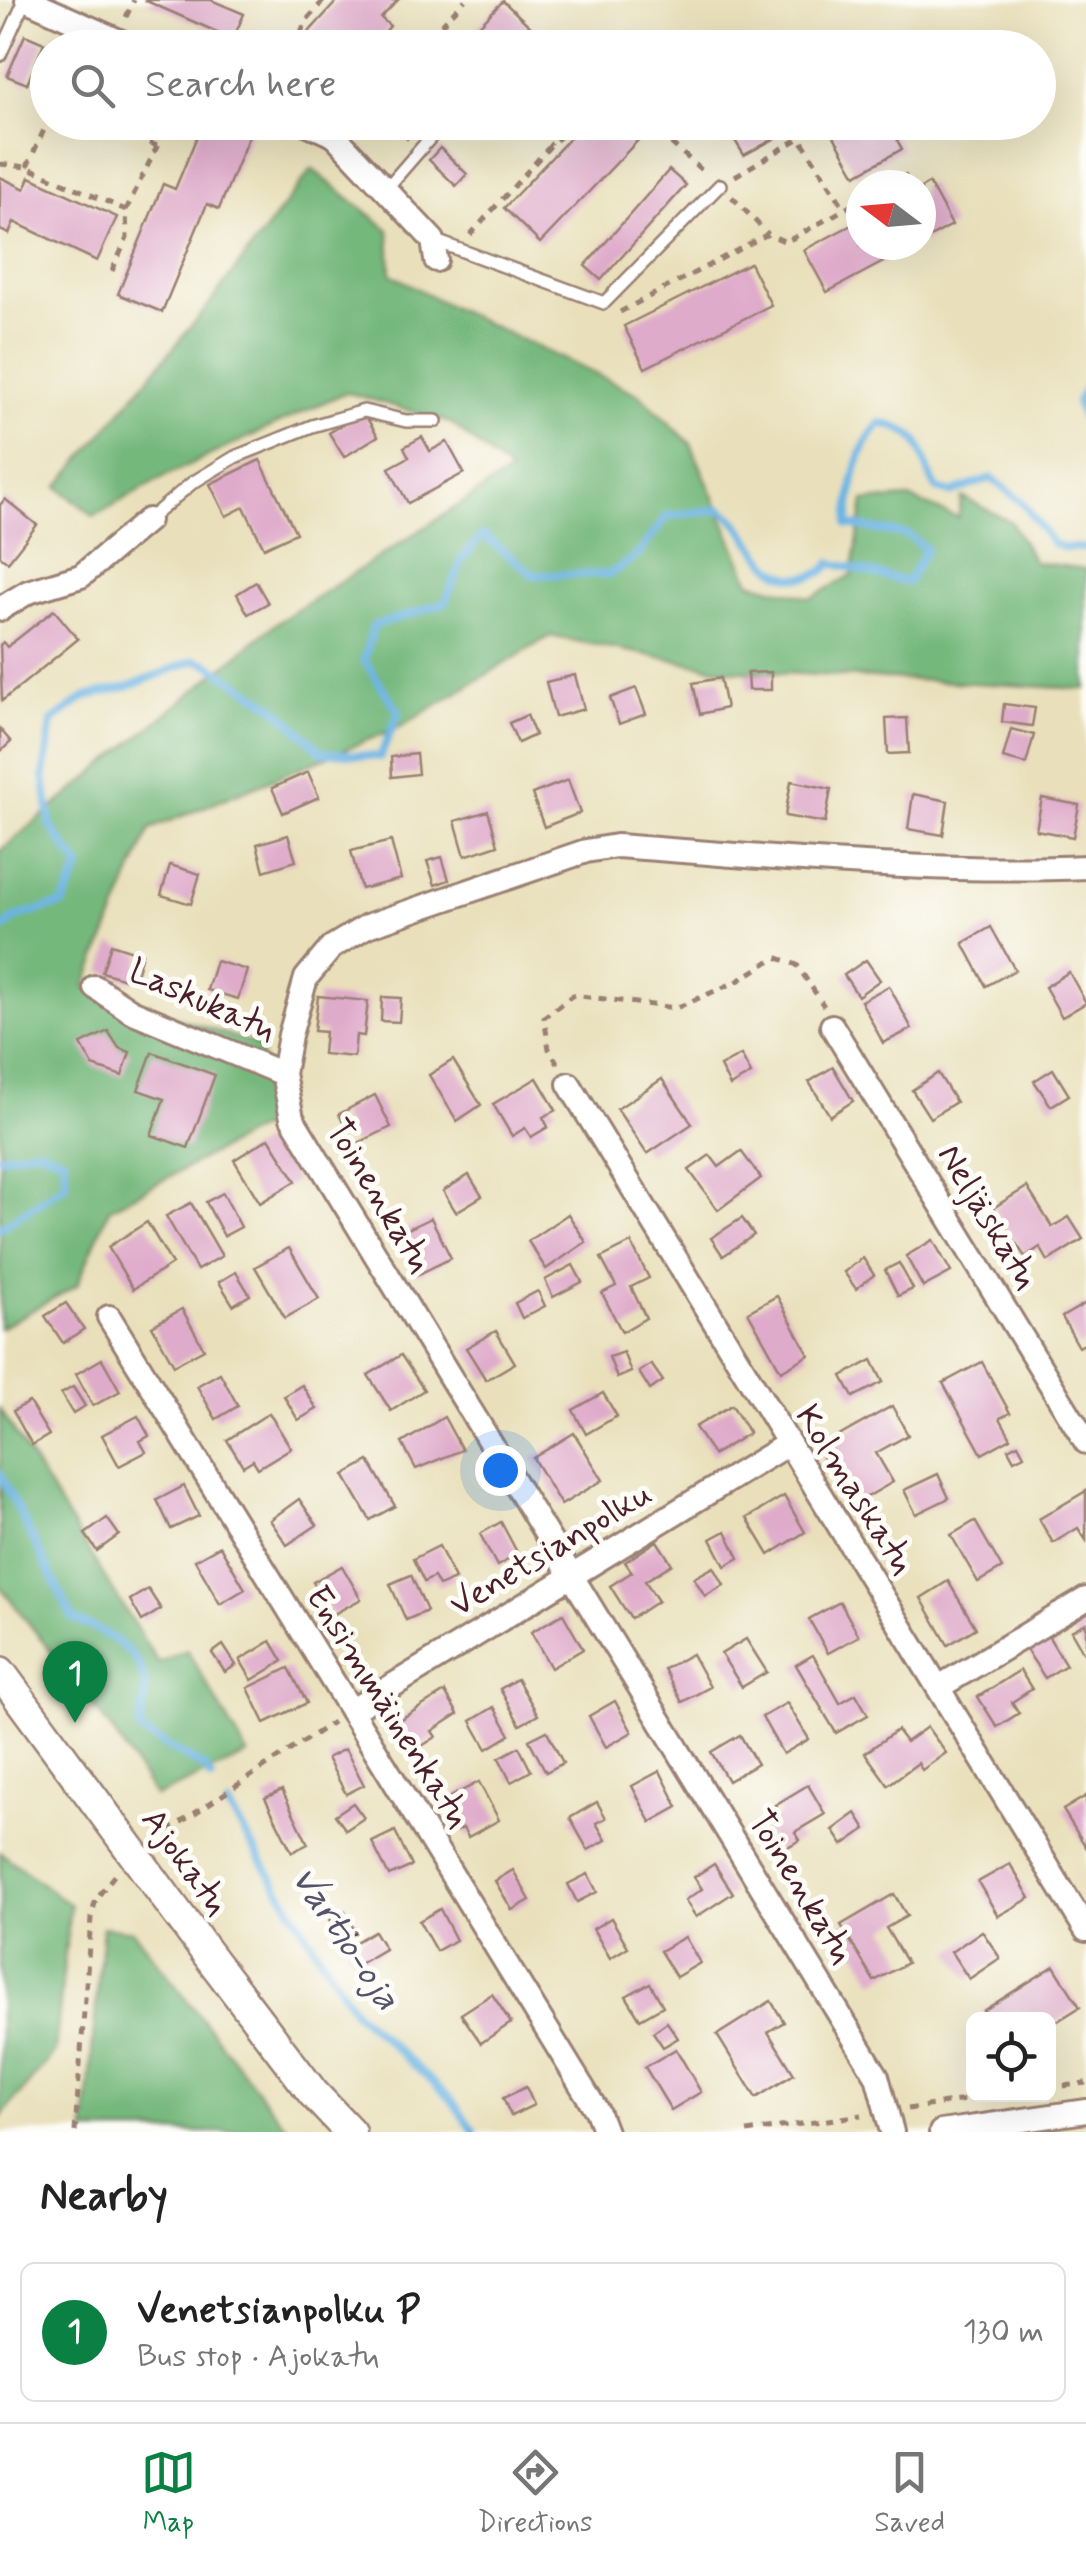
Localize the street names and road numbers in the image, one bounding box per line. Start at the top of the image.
street label: Laskukatu [122,948,283,1054]
street label: Toinenkatu [314,1111,442,1282]
street label: Neljäskatu [926,1136,1049,1298]
street label: Kolmaskatu [784,1397,925,1584]
street label: Venetsianpolku [441,1471,661,1628]
street label: Ensimmäinenkatu [294,1577,480,1837]
street label: Ajokatu [130,1799,239,1925]
street label: Toinenkatu [736,1802,864,1973]

